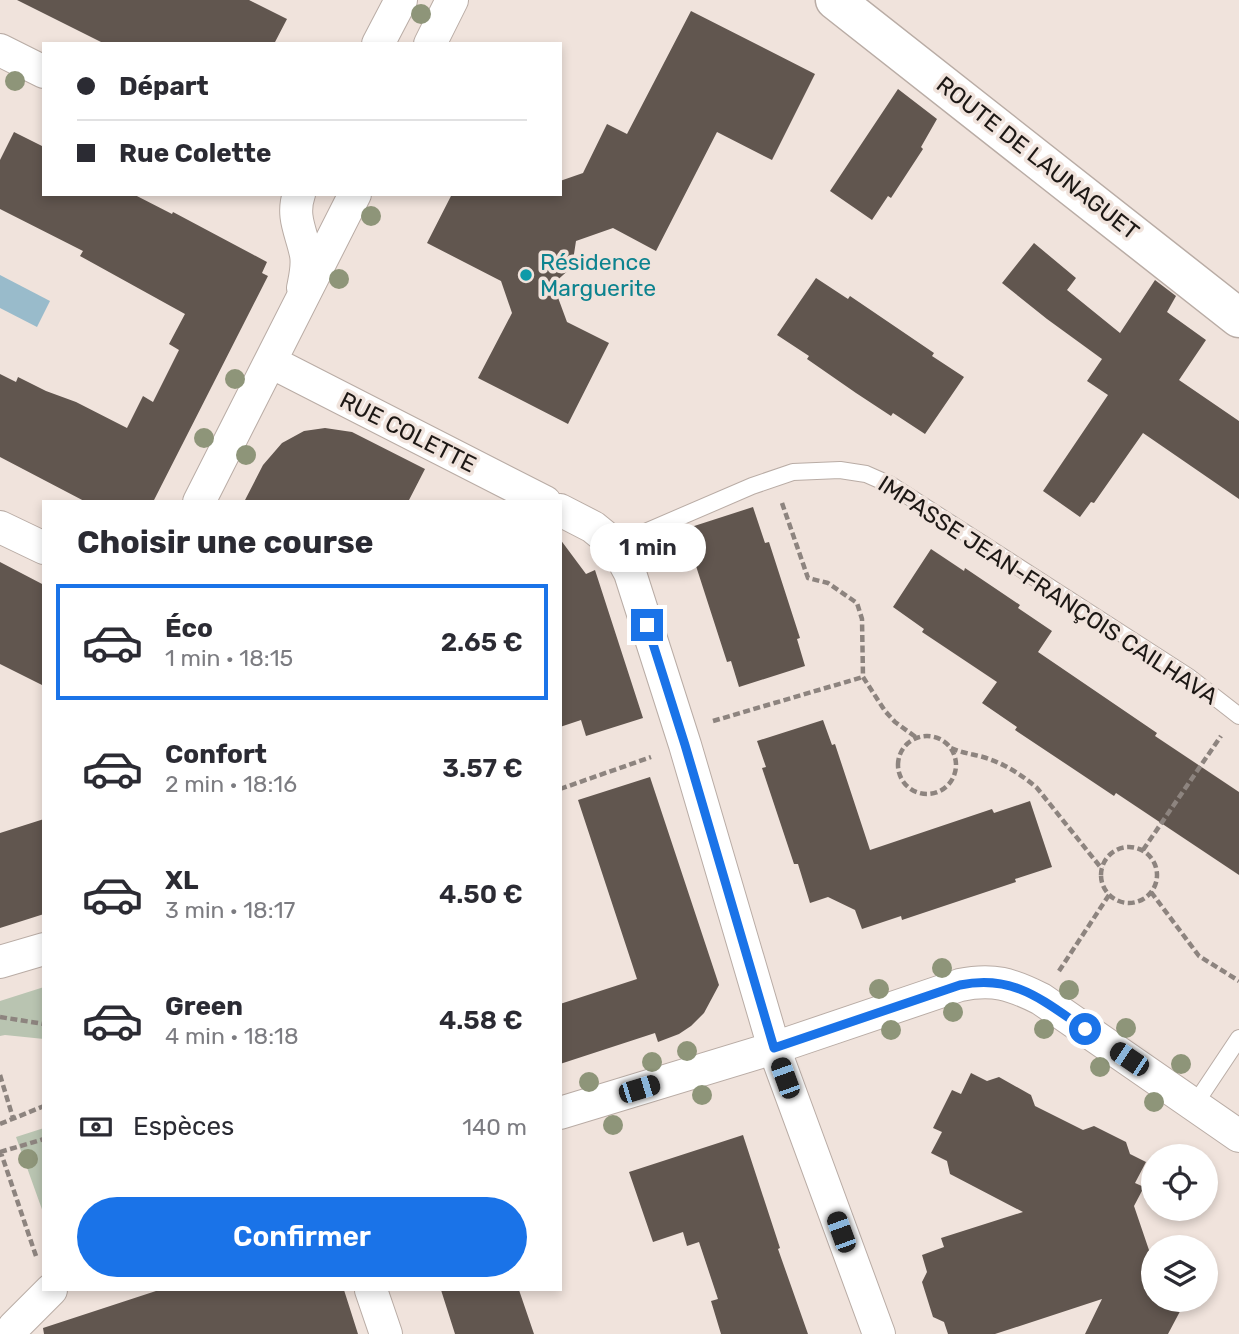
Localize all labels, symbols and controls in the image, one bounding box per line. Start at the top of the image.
street label: ROUTE DE LAUNAGUET [931,70,1145,246]
text: Départ [119,71,209,102]
text: Rue Colette [119,138,271,169]
place label: Résidence Marguerite [540,248,656,302]
marker: Résidence Marguerite [518,267,534,283]
street label: RUE COLETTE [335,386,481,478]
street label: IMPASSE JEAN-FRANÇOIS CAILHAVA [873,470,1223,710]
text: Choisir une course [77,523,374,561]
callout: 1 min [589,524,705,572]
text: 1 min [619,533,677,561]
route end [631,609,663,641]
icon: car [81,611,144,674]
text: Éco [165,613,213,644]
text: 2.65 € [441,627,523,658]
text: 1 min · 18:15 [165,644,293,672]
icon: car [81,737,144,800]
text: Confort [165,739,267,770]
text: 3.57 € [442,753,523,784]
text: 2 min · 18:16 [165,770,297,798]
icon: car [81,863,144,926]
text: XL [165,865,198,896]
text: 4.50 € [439,879,523,910]
text: 3 min · 18:17 [165,896,295,924]
icon: car [81,989,144,1052]
text: Green [165,991,243,1022]
text: 4.58 € [439,1005,523,1036]
route start [1069,1013,1101,1045]
text: 4 min · 18:18 [165,1022,299,1050]
car [1106,1039,1153,1079]
car [768,1055,803,1101]
car [616,1073,663,1105]
icon: cash [77,1108,115,1146]
text: Espèces [133,1111,234,1142]
text: 140 m [462,1113,527,1141]
map controls [1141,1144,1218,1312]
button: locate [1141,1144,1218,1221]
button: Confirmer [77,1197,527,1277]
car [824,1209,859,1255]
button: layers [1141,1235,1218,1312]

